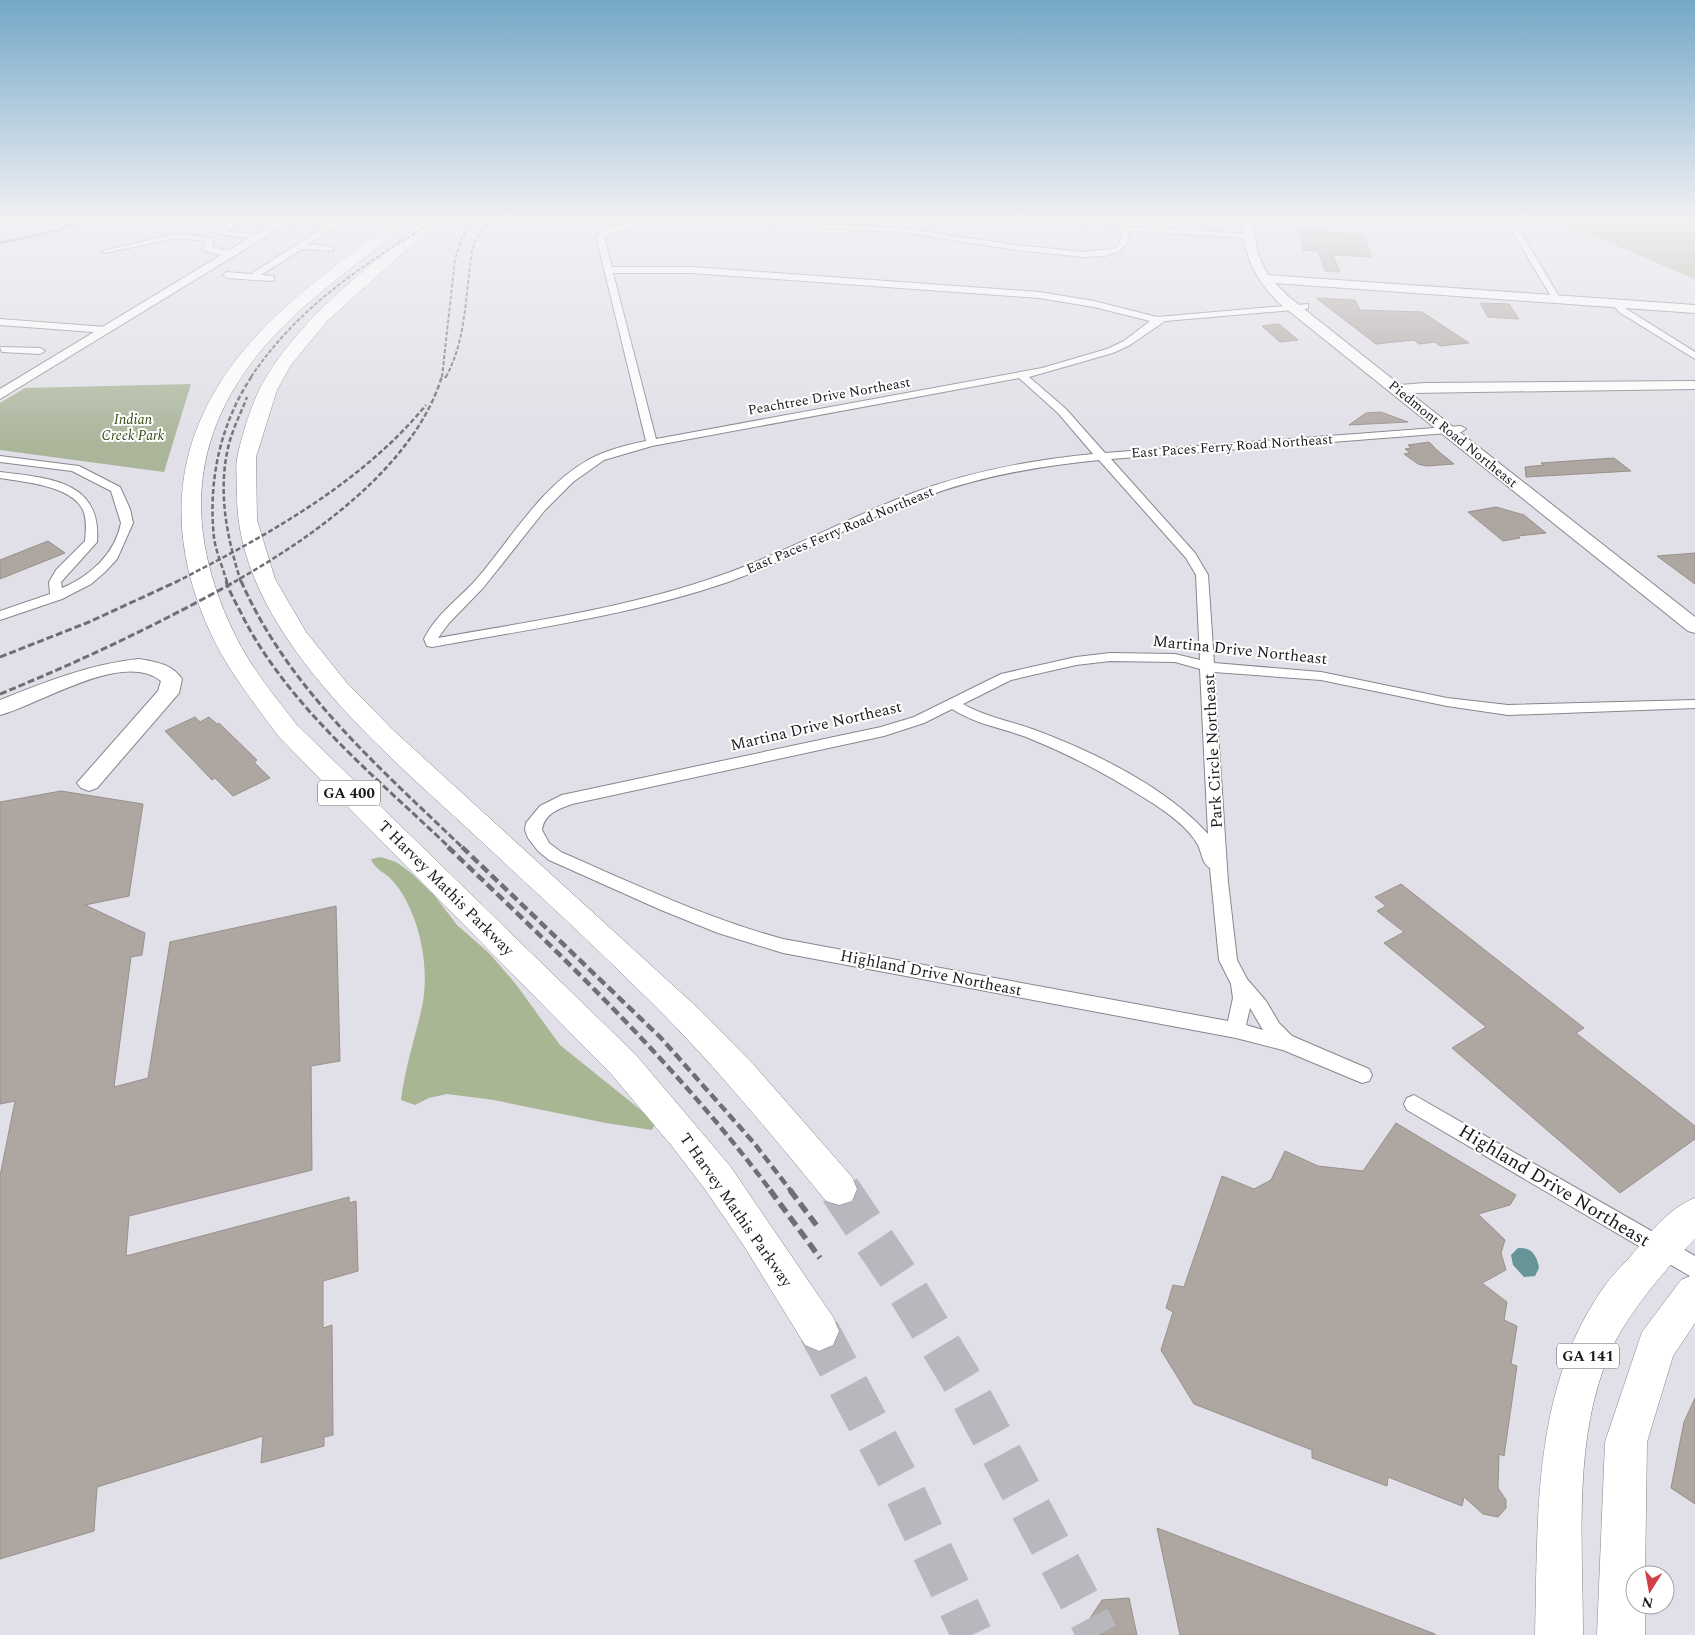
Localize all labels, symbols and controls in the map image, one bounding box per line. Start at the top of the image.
street label: Peachtree Drive Northeast [746,371,912,421]
street label: Piedmont Road Northeast [1384,375,1522,493]
park label: Indian Creek Park [102,409,165,446]
street label: East Paces Ferry Road Northeast [1130,428,1334,464]
street label: East Paces Ferry Road Northeast [743,481,937,579]
street label: Martina Drive Northeast [1152,629,1329,671]
street label: Park Circle Northeast [1197,673,1229,829]
street label: Martina Drive Northeast [728,695,904,757]
road number: GA 400 [318,780,380,806]
street label: T Harvey Mathis Parkway [373,815,520,962]
street label: Highland Drive Northeast [838,944,1024,1002]
street label: Highland Drive Northeast [1453,1117,1656,1255]
street label: T Harvey Mathis Parkway [674,1128,799,1293]
road number: GA 141 [1557,1344,1619,1368]
north arrow [1625,1565,1675,1615]
text: N [1640,1591,1655,1614]

